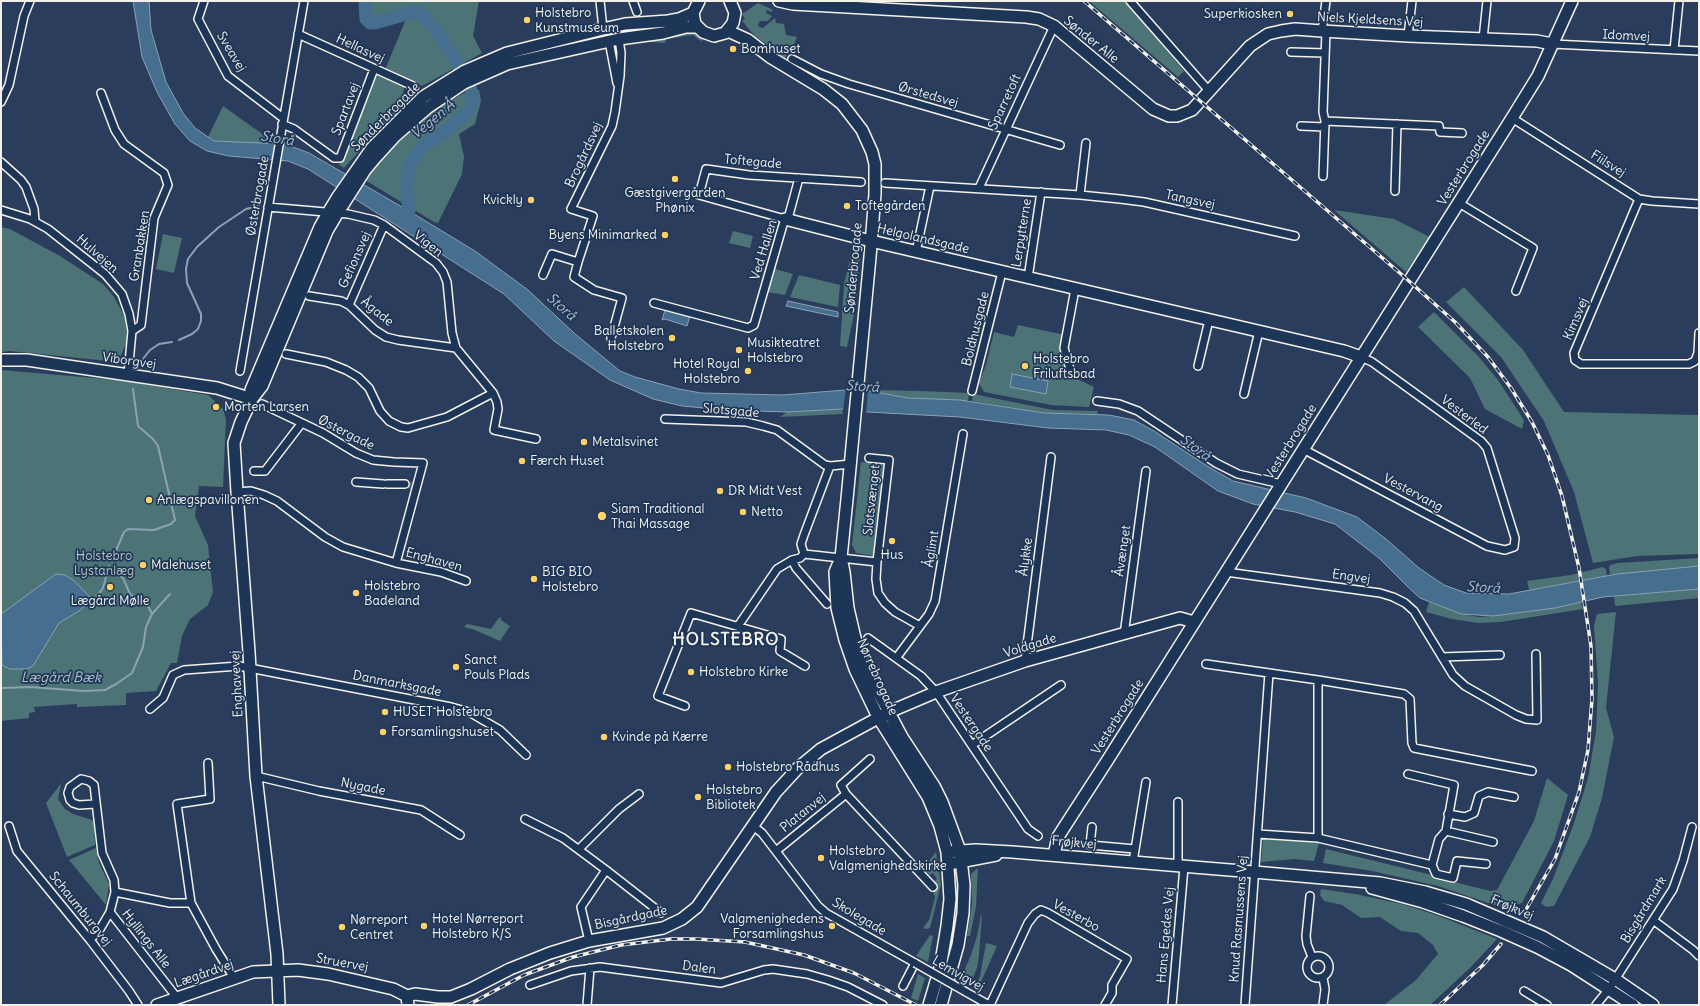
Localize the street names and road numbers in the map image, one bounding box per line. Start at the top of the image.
street label: Niels Kjeldsens Vej [1317,9,1423,31]
street label: Sønder Alle [1060,13,1122,67]
street label: Idomvej [1602,27,1650,45]
street label: Sveavej [213,29,249,75]
street label: Hellasvej [333,31,387,67]
street label: Sparretoft [985,72,1025,132]
street label: Sønderbrogade [348,79,424,155]
street label: Ørstedsvej [896,79,960,111]
street label: Spartavej [329,80,363,138]
street label: Brogårdsvej [562,120,606,190]
street label: Vesterbrogade [1435,127,1493,209]
street label: Fiilsvej [1588,147,1628,181]
street label: Toftegade [723,152,783,172]
street label: Østerbrogade [243,155,273,237]
street label: Tangsvej [1164,187,1216,213]
street label: Lerpytterne [1009,198,1035,268]
street label: Granbakken [127,209,153,283]
street label: Ved Hallen [747,218,781,282]
street label: Helgolandsgade [875,221,971,257]
street label: Sønderbrogade [842,222,866,314]
street label: Vigen [410,228,446,260]
street label: Gefionsvej [336,229,374,291]
street label: Hulvejen [73,232,121,276]
street label: Boldhusgade [959,290,993,368]
street label: Ågade [357,294,397,330]
street label: Kimsvej [1560,295,1592,343]
street label: Viborgvej [101,350,157,372]
street label: Vesterled [1437,392,1491,438]
street label: Slotsgade [702,401,760,421]
street label: Vesterbrogade [1262,401,1320,483]
street label: Østergade [315,412,377,454]
street label: Slotsvænget [861,464,883,536]
street label: Vestervang [1380,471,1446,515]
street label: Åvænget [1112,524,1134,578]
street label: Åglimt [921,529,943,569]
street label: Ålykke [1016,537,1036,577]
street label: Enghaven [404,545,464,575]
street label: Engvej [1331,567,1371,587]
street label: Voldgade [1002,631,1058,661]
street label: Nørrebrogade [853,636,901,718]
street label: Enghavevej [227,650,247,718]
street label: Danmarksgade [351,668,443,700]
street label: Vesterbrogade [1089,676,1147,758]
street label: Vestergade [946,691,996,755]
street label: Nygade [339,775,387,799]
street label: Platanvej [777,790,829,836]
street label: Frøjkvej [1051,833,1097,853]
street label: Knud Rasmussens Vej [1227,855,1251,983]
street label: Schaumburgvej [45,869,115,949]
street label: Bisgårdmark [1618,874,1670,946]
street label: Hans Egedes Vej [1154,886,1178,984]
street label: Frøjkvej [1488,892,1536,924]
street label: Skolegade [829,895,889,939]
street label: Vesterbo [1050,897,1102,935]
street label: Bisgårdgade [593,903,669,933]
street label: Hyllings Alle [118,906,174,972]
street label: Struervej [315,951,369,975]
street label: Lemvigvej [929,953,987,995]
street label: Lægårdvej [172,957,236,991]
street label: Dalen [681,958,717,978]

